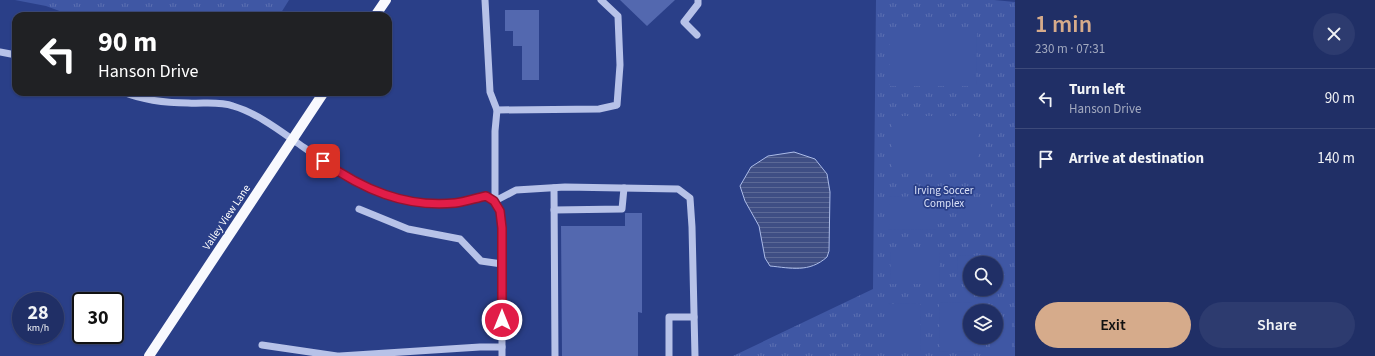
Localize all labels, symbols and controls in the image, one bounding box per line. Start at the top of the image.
text: 1 min [1035,7,1092,42]
button: close [1313,13,1355,55]
text: 90 m [98,22,157,62]
icon: left [32,28,84,80]
text: 230 m · 07:31 [1035,40,1105,58]
text: Hanson Drive [98,59,198,84]
text: Turn left [1069,79,1125,100]
icon: left [1035,88,1057,110]
text: 90 m [1325,88,1355,109]
text: Hanson Drive [1069,100,1142,118]
pin [306,144,340,178]
icon: arrive [1035,148,1057,170]
text: Arrive at destination [1069,148,1204,169]
text: 140 m [1317,148,1355,169]
icon: arrive [312,150,334,172]
street label: Valley View Lane [199,181,254,253]
park label: Irving Soccer Complex [914,183,974,211]
map controls [963,256,1003,344]
button: search [963,256,1003,296]
speed limit sign: 30 [72,292,124,344]
text: 28 [27,299,49,327]
position arrow [481,299,523,341]
button: Exit [1035,302,1191,348]
button: Share [1199,302,1355,348]
button: layers [963,304,1003,344]
text: km/h [27,321,49,335]

